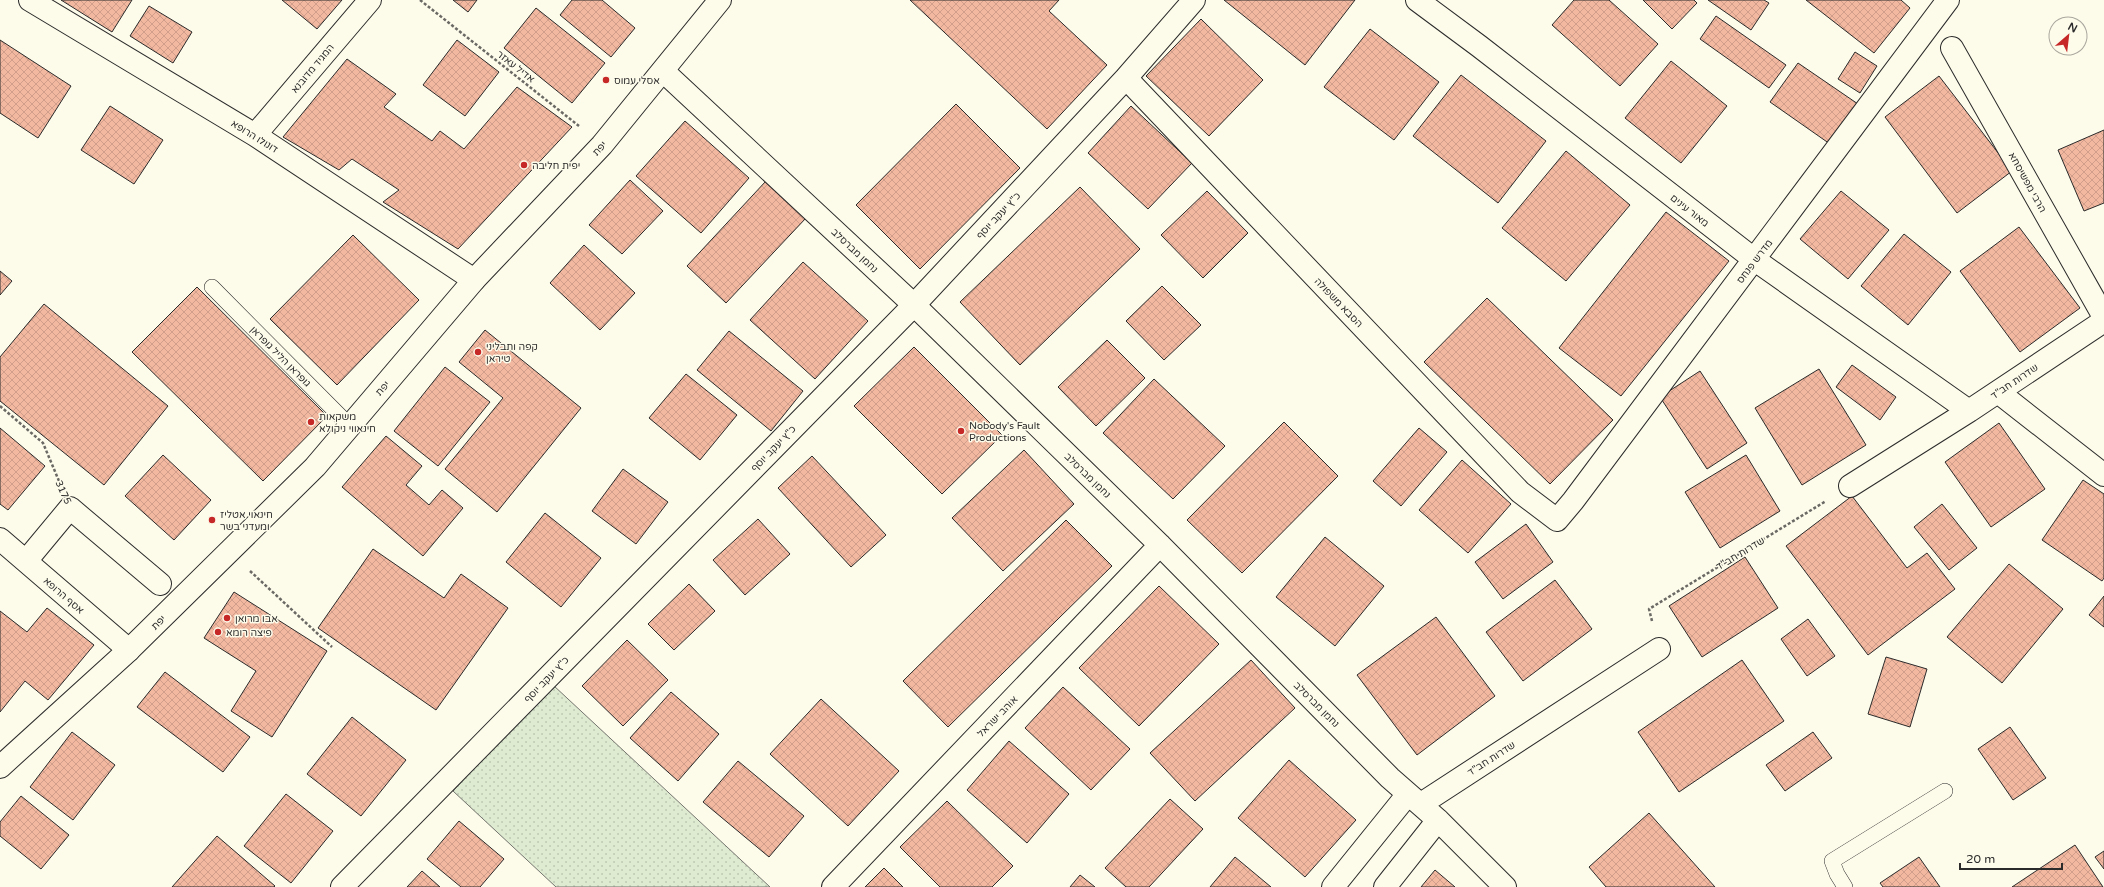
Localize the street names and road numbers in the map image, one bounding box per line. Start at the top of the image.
street label: המגיד מדובנא [289,42,337,96]
street label: אדיל עאזר [494,48,537,86]
street label: דונולו הרופא [229,118,280,156]
street label: יפת [590,139,609,159]
street label: הרבי מפשיסחא [2006,150,2049,215]
street label: כ"ץ יעקב יוסף [974,190,1024,241]
street label: מאור עינים [1668,192,1711,230]
street label: נחמן מברסלב [828,226,880,276]
street label: מדרש פנחס [1734,237,1775,286]
street label: הסבא משפולה [1312,275,1365,330]
street label: גופראן הליל גופראן [247,324,313,390]
street label: שדרות חב"ד [1988,361,2041,402]
street label: יפת [373,379,392,399]
street label: כ"ץ יעקב יוסף [749,423,799,474]
street label: נחמן מברסלב [1062,451,1113,501]
street label: 3175 [52,478,74,506]
street label: שדרות חב"ד [1714,535,1767,573]
street label: אסף הרופא [41,575,86,617]
street label: יפת [149,613,169,633]
street label: כ"ץ יעקב יוסף [522,654,572,705]
street label: נחמן מברסלב [1291,679,1342,730]
street label: אוהב ישראל [975,693,1021,740]
street label: שדרות חב"ד [1465,739,1518,779]

